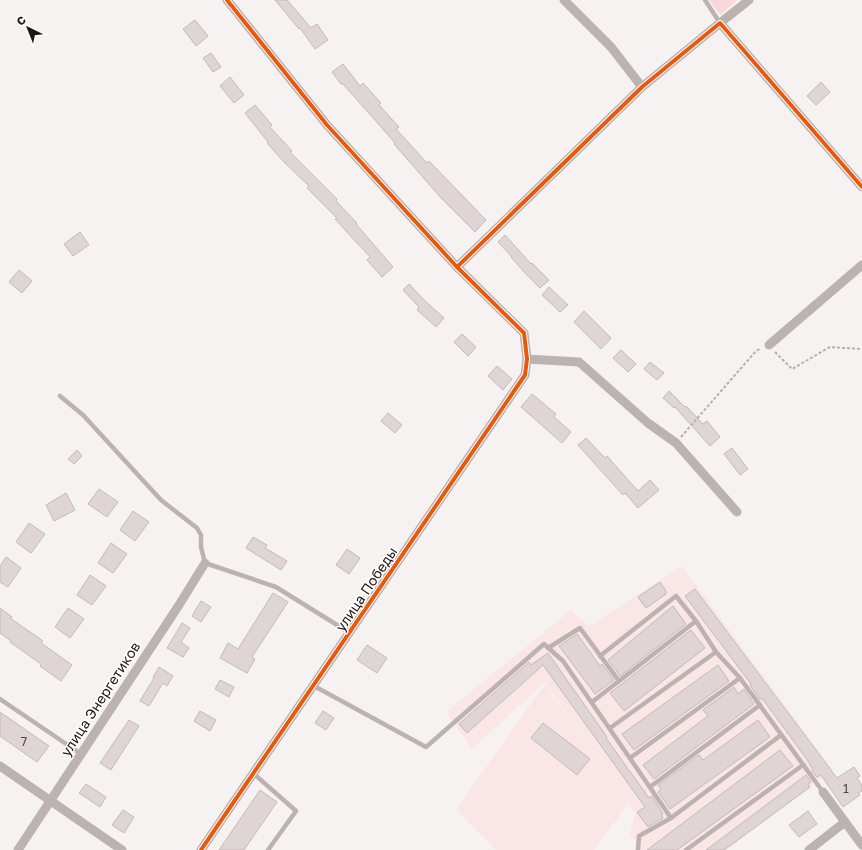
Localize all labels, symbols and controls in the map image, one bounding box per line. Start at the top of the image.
north arrow [8,8,48,48]
text: С [14,13,28,28]
street label: улица Победы [331,543,401,635]
street label: улица Энергетиков [57,638,143,759]
house number: 7 [21,734,27,749]
house number: 1 [843,781,849,796]

